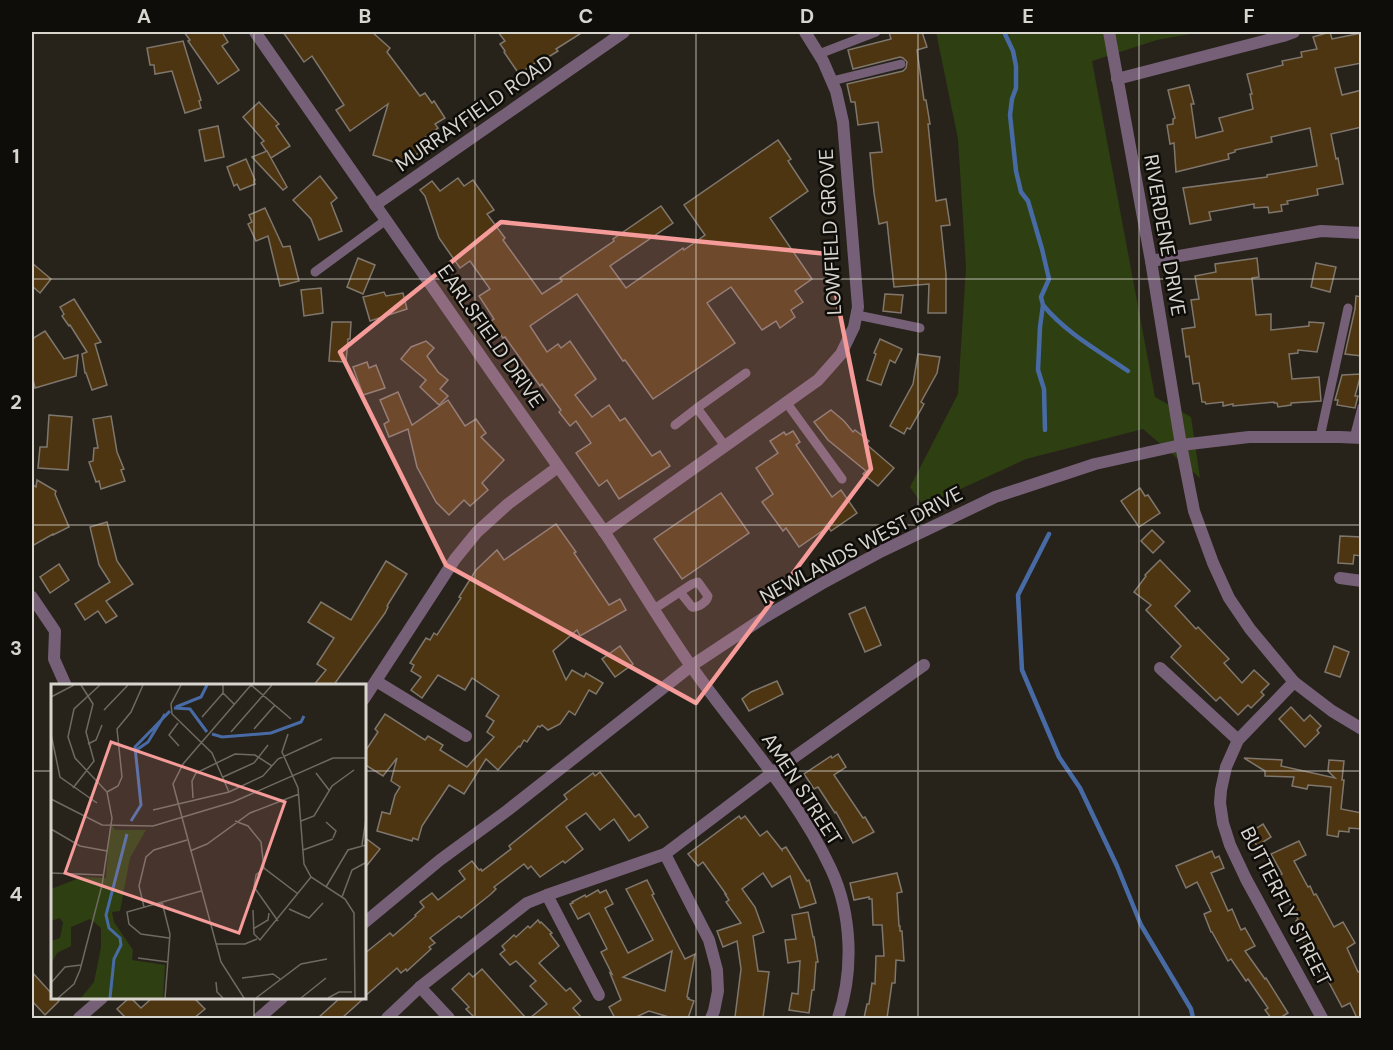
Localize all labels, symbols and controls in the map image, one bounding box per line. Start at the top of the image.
text: A [137,3,151,29]
text: B [359,3,371,29]
text: C [579,3,593,29]
text: D [800,3,814,29]
text: E [1022,3,1034,29]
text: F [1243,3,1255,29]
street label: MURRAYFIELD ROAD [390,49,558,177]
text: 1 [12,143,20,169]
street label: LOWFIELD GROVE [813,148,847,316]
street label: RIVERDENE DRIVE [1138,152,1192,318]
street label: EARLSFIELD DRIVE [432,259,550,413]
text: 2 [10,389,22,415]
street label: NEWLANDS WEST DRIVE [755,480,967,610]
text: 3 [10,635,22,661]
inset map [51,684,366,999]
street label: AMEN STREET [756,728,848,850]
street label: BUTTERFLY STREET [1235,822,1337,990]
text: 4 [10,881,23,907]

